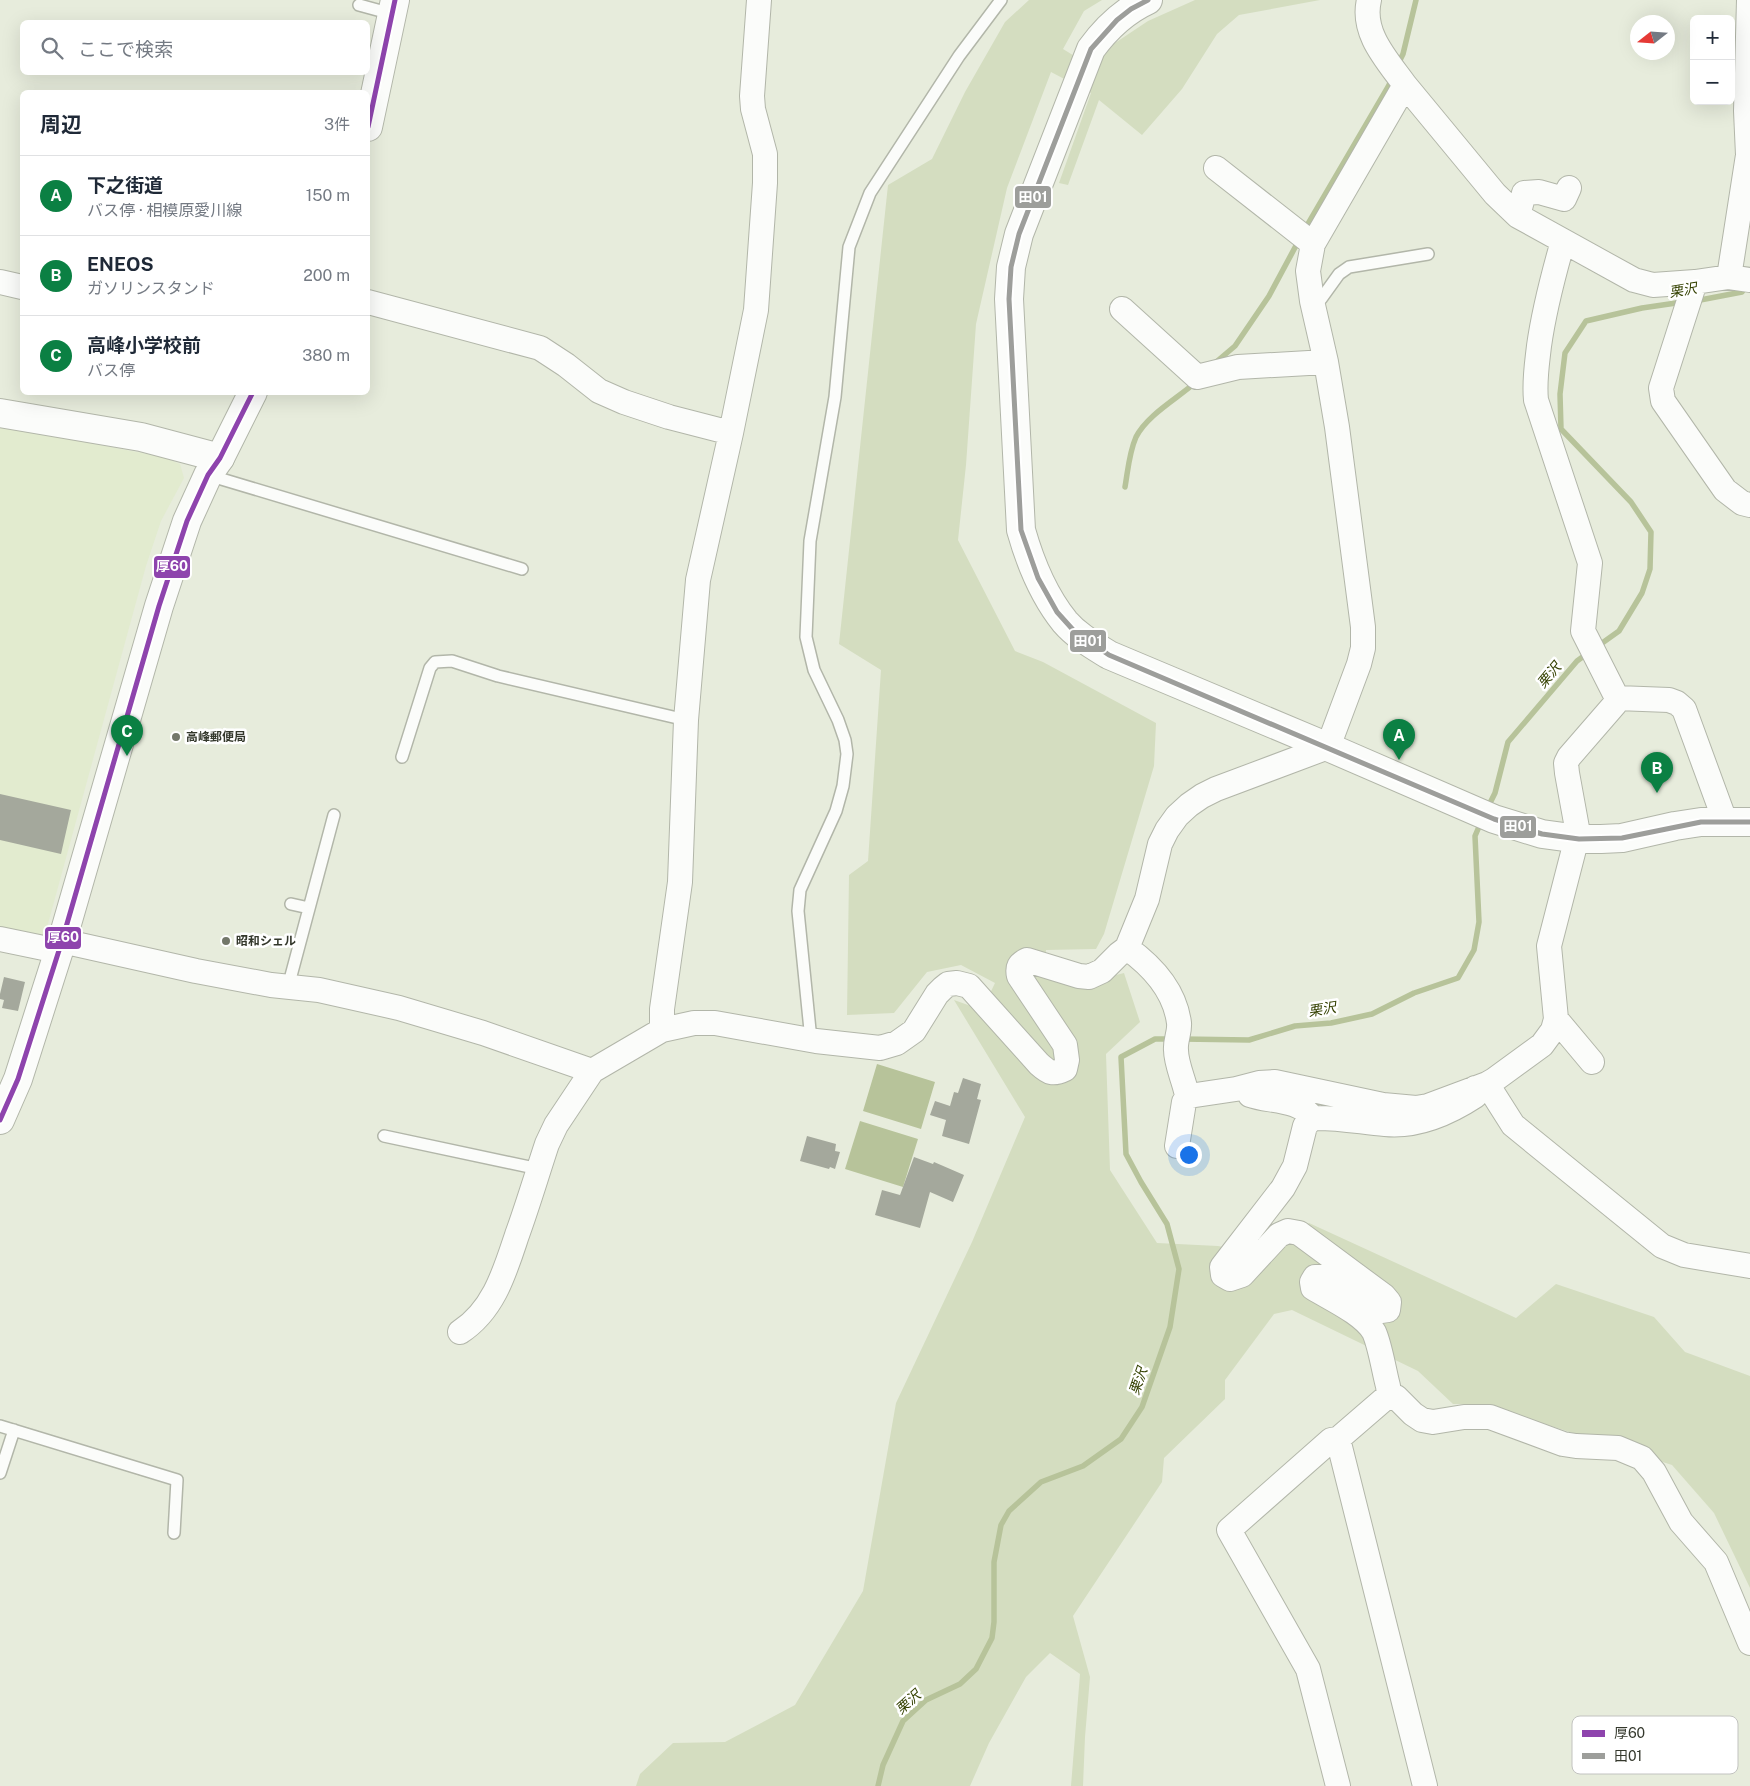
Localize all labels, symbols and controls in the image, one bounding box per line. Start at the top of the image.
north arrow [1630,15,1675,60]
map controls [1690,15,1735,105]
button: + [1690,15,1735,60]
search box [20,20,370,75]
icon: search [38,34,66,62]
text: ここで検索 [78,38,173,60]
button: − [1690,60,1735,105]
text: 周辺 [40,112,82,137]
text: 3件 [324,115,350,134]
text: 下之街道 [87,174,163,196]
line badge: 田01 [1014,185,1052,209]
text: A [50,186,62,205]
text: 150 m [306,186,350,205]
text: 田01 [1018,189,1048,205]
text: バス停 · 相模原愛川線 [87,201,242,220]
text: ENEOS [87,253,154,275]
text: B [51,266,61,285]
text: 200 m [303,266,350,285]
text: ガソリンスタンド [87,279,215,298]
water label: 栗沢 [1668,279,1700,300]
text: 高峰小学校前 [87,334,201,356]
text: C [50,346,62,365]
text: 380 m [302,346,350,365]
text: バス停 [87,361,135,380]
line badge: 厚60 [153,555,191,579]
text: 厚60 [156,558,188,574]
line badge: 田01 [1069,629,1107,653]
text: 田01 [1073,633,1103,649]
water label: 栗沢 [1534,658,1565,691]
pin: C [111,715,143,756]
pin: A [1383,719,1415,760]
place label: 高峰郵便局 [186,730,246,744]
marker: 高峰郵便局 [170,731,182,743]
pin: B [1641,752,1673,793]
line badge: 田01 [1499,815,1537,839]
text: 田01 [1503,818,1533,834]
line badge: 厚60 [44,926,82,950]
text: 厚60 [47,929,79,945]
place label: 昭和シェル [236,934,296,948]
marker: 昭和シェル [220,935,232,947]
water label: 栗沢 [1307,999,1339,1019]
your location [1176,1142,1202,1168]
water label: 栗沢 [1126,1363,1151,1397]
water label: 栗沢 [892,1685,925,1717]
legend [1572,1716,1738,1774]
text: 厚60 [1614,1725,1645,1741]
text: 田01 [1614,1748,1642,1764]

